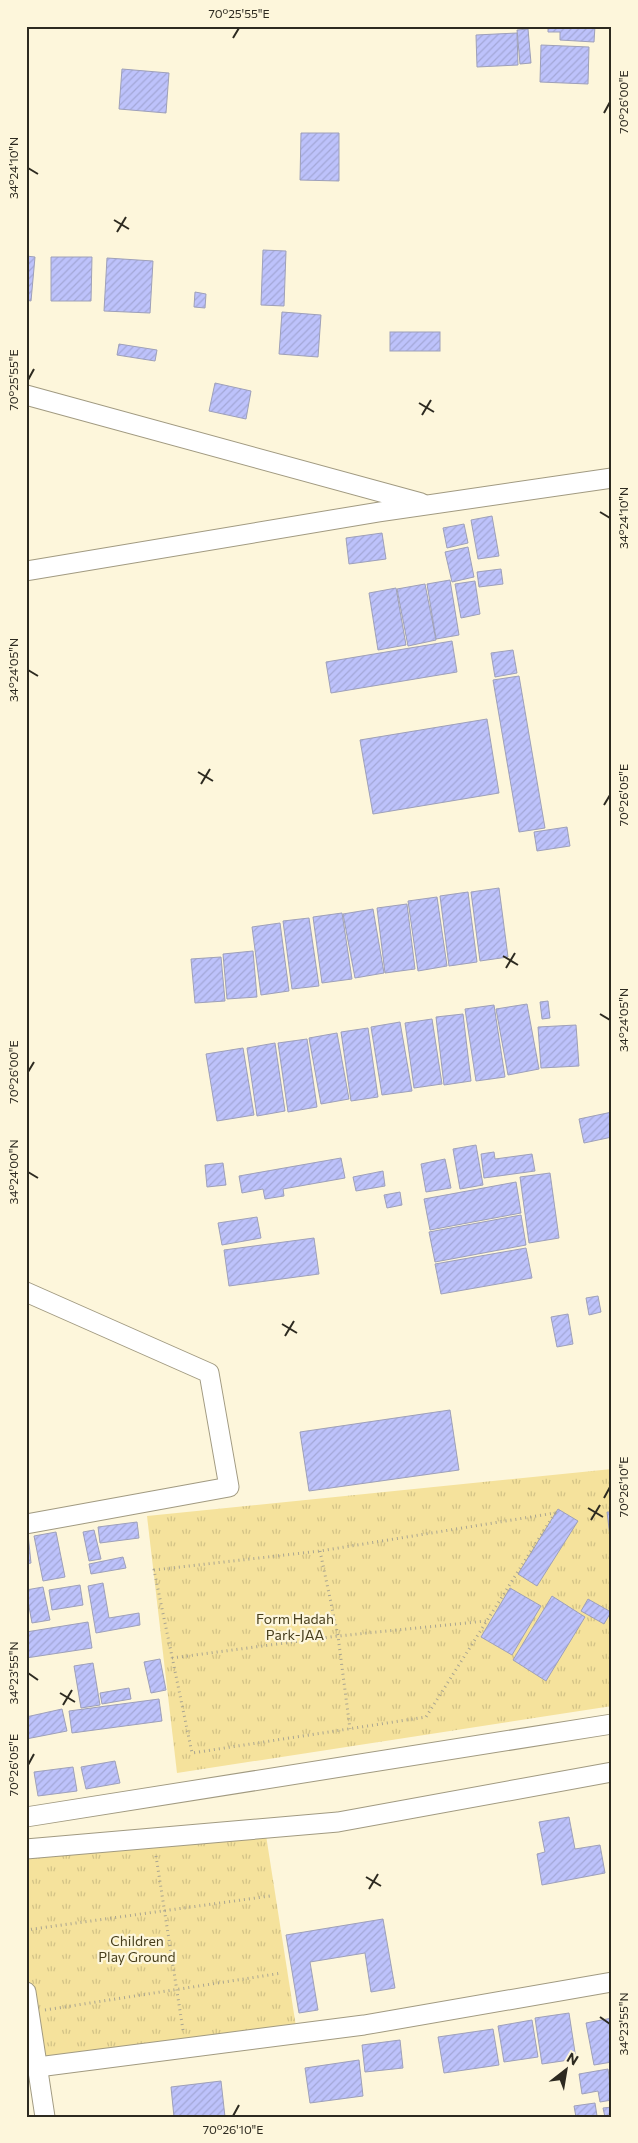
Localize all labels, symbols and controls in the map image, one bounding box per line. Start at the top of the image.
text: 70°25'55"E [208,6,270,20]
text: 70°26'00"E [616,70,630,134]
text: 34°24'10"N [6,137,20,199]
text: 70°25'55"E [6,349,20,411]
text: 34°24'10"N [616,487,630,549]
text: 34°24'05"N [6,638,20,702]
text: 70°26'05"E [616,764,630,826]
text: 34°24'05"N [616,988,630,1052]
text: 70°26'00"E [6,1040,20,1104]
text: 34°24'00"N [6,1140,20,1204]
text: 70°26'10"E [616,1457,630,1517]
park label: Form Hadah Park-JAA [256,1610,334,1643]
text: 34°23'55"N [6,1642,20,1704]
text: 70°26'05"E [6,1734,20,1796]
park label: Children Play Ground [98,1932,176,1965]
text: 34°23'55"N [616,1993,630,2055]
north arrow [540,2046,590,2096]
text: N [564,2048,582,2068]
text: 70°26'10"E [203,2122,263,2136]

